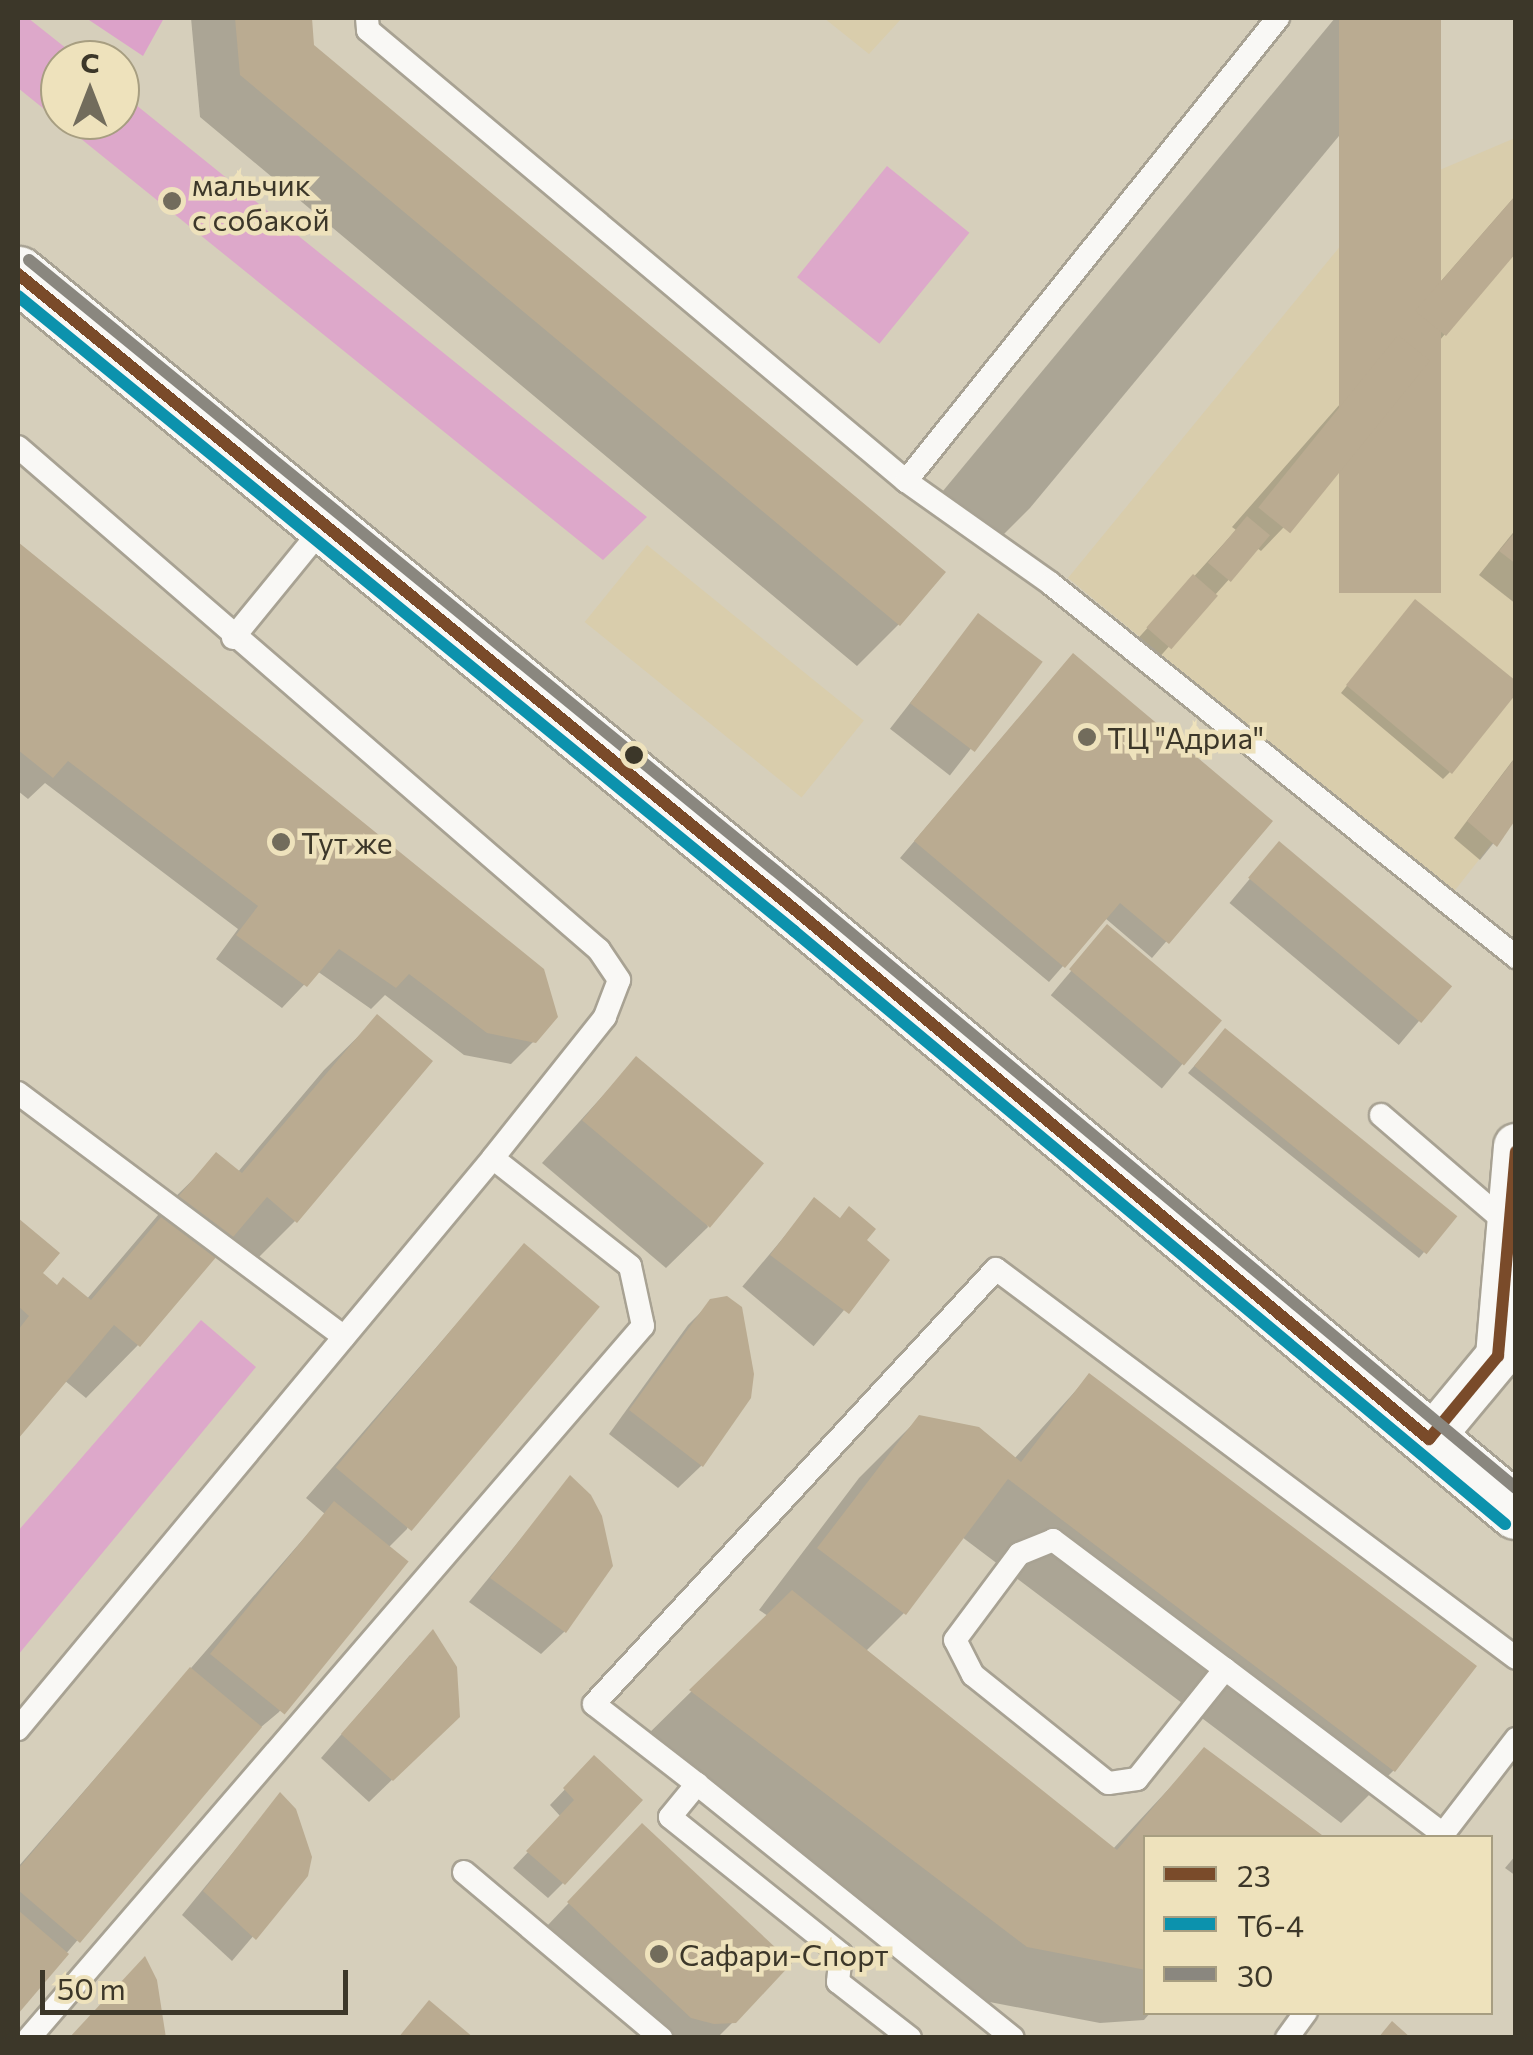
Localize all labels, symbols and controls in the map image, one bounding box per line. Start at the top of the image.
north arrow [40,40,140,140]
text: С [80,45,100,79]
place label: мальчик с собакой [192,166,330,236]
marker: мальчик с собакой [161,190,183,212]
place label: ТЦ "Адриа" [1107,719,1264,755]
marker: ТЦ "Адриа" [1076,726,1098,748]
unlabelled marker [624,745,644,765]
place label: Тут же [301,824,393,860]
marker: Тут же [270,831,292,853]
legend [1143,1835,1493,2015]
text: 23 [1237,1856,1271,1893]
text: Тб-4 [1237,1906,1304,1943]
place label: Сафари-Спорт [679,1936,889,1972]
marker: Сафари-Спорт [648,1943,670,1965]
scale bar [45,1950,352,2012]
text: 30 [1237,1956,1274,1993]
text: 50 m [57,1969,126,2006]

